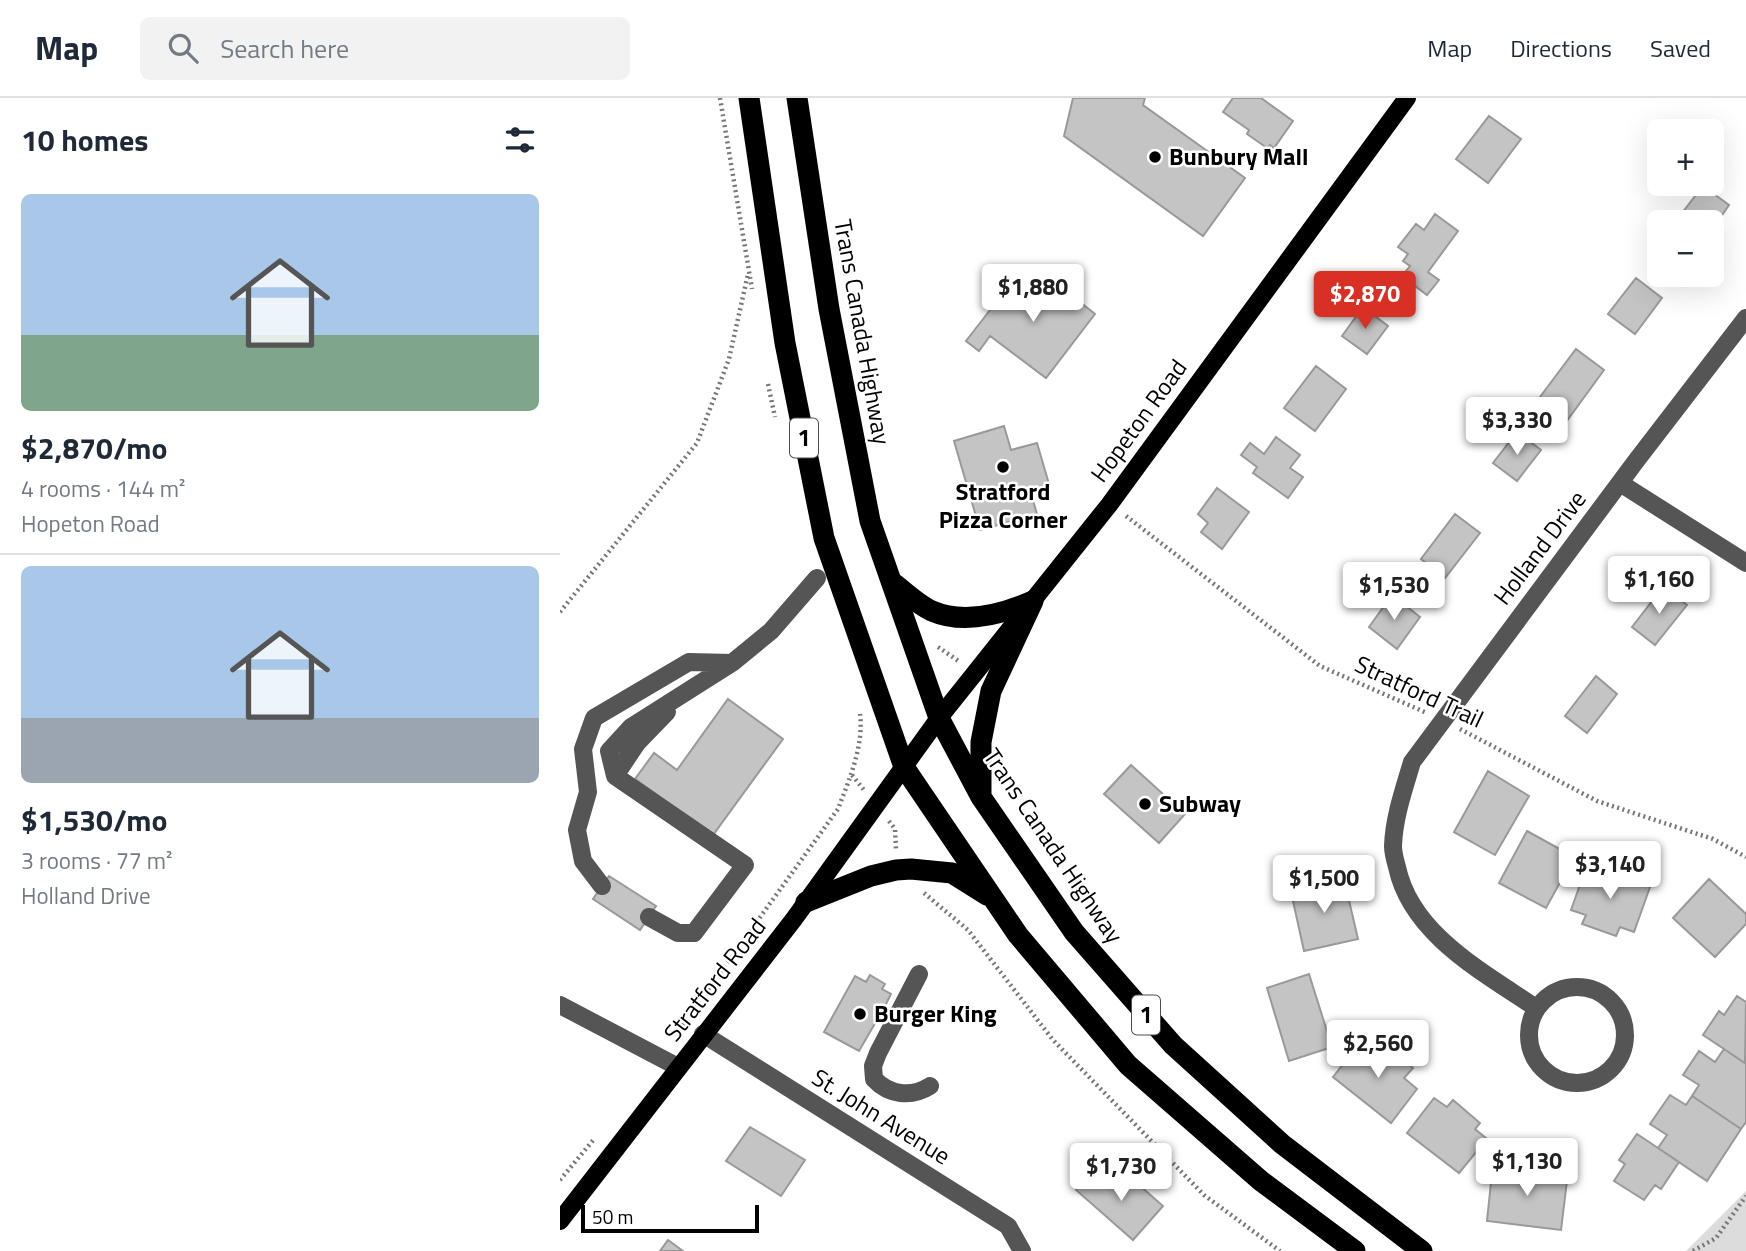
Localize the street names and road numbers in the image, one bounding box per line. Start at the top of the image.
street label: Trans Canada Highway [825,216,901,448]
street label: Hopeton Road [1081,351,1195,490]
road number: 1 [790,418,818,458]
street label: Holland Drive [1484,483,1594,612]
street label: Stratford Trail [1349,646,1490,737]
street label: Trans Canada Highway [975,741,1133,951]
street label: Stratford Road [654,910,774,1049]
road number: 1 [1132,996,1160,1034]
street label: St. John Avenue [805,1059,958,1173]

